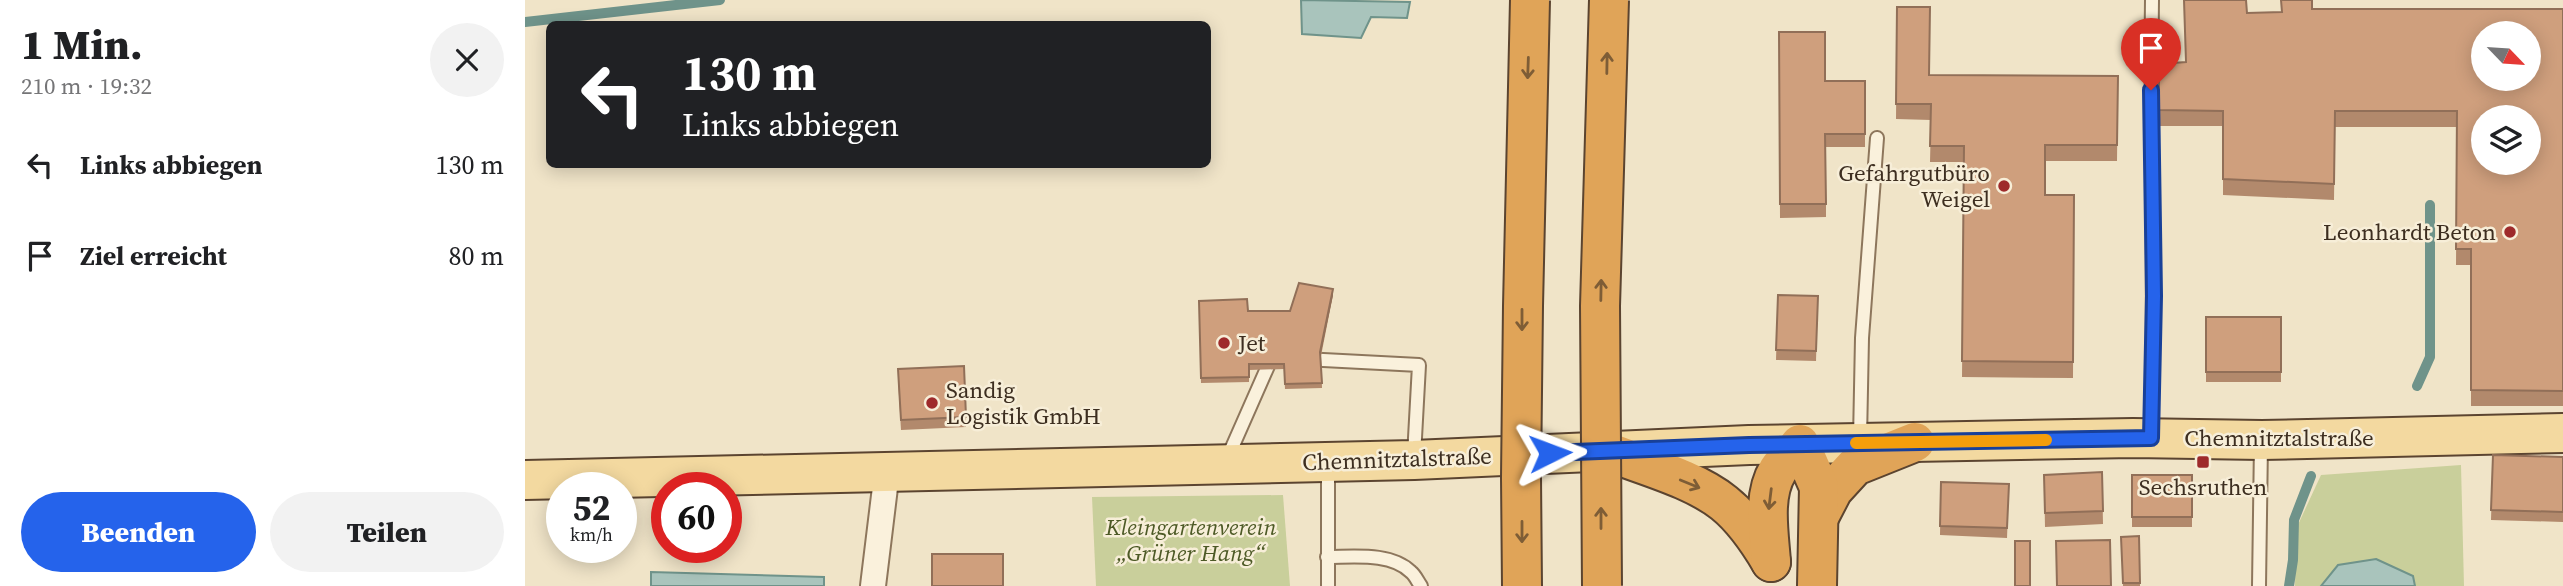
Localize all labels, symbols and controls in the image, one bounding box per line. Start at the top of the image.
text: 1 Min. [21,15,143,73]
pin [2121,18,2181,90]
north arrow [2471,21,2541,91]
map controls [2471,21,2541,175]
button: close [430,23,504,97]
icon: arrive [2132,29,2170,67]
text: 130 m [682,39,817,106]
icon: left [567,49,658,140]
one-way arrow [1600,52,1613,75]
one-way arrow [1522,56,1535,79]
text: 210 m · 19:32 [21,70,152,102]
text: Links abbiegen [682,103,899,147]
button: layers [2471,105,2541,175]
icon: left [21,146,59,184]
text: Links abbiegen [80,147,263,183]
text: 130 m [436,147,504,183]
place label: Gefahrgutbüro Weigel [1838,157,1990,215]
marker: Gefahrgutbüro Weigel [1996,178,2012,194]
place label: Leonhardt Beton [2323,216,2496,248]
marker: Leonhardt Beton [2502,224,2518,240]
icon: arrive [21,237,59,275]
text: Ziel erreicht [80,238,227,274]
text: 80 m [449,238,504,274]
one-way arrow [1594,279,1608,302]
one-way arrow [1516,308,1529,331]
place label: Jet [1237,327,1266,359]
marker: Jet [1216,335,1232,351]
place label: Sandig Logistik GmbH [946,374,1101,432]
marker: Sandig Logistik GmbH [924,395,940,411]
position arrow [1513,416,1587,490]
street label: Chemnitztalstraße [2184,422,2374,454]
street label: Chemnitztalstraße [1302,440,1492,478]
marker: Sechsruthen [2195,454,2211,470]
place label: Sechsruthen [2139,471,2267,503]
speed limit sign: 60 [651,472,742,563]
one-way arrow [1679,478,1701,491]
text: 52 [573,484,610,532]
one-way arrow [1763,487,1776,510]
button: Beenden [21,492,256,572]
button: Teilen [270,492,504,572]
one-way arrow [1594,507,1608,530]
park label: Kleingartenverein „Grüner Hang“ [1105,511,1276,569]
one-way arrow [1515,520,1529,543]
text: km/h [570,522,613,547]

